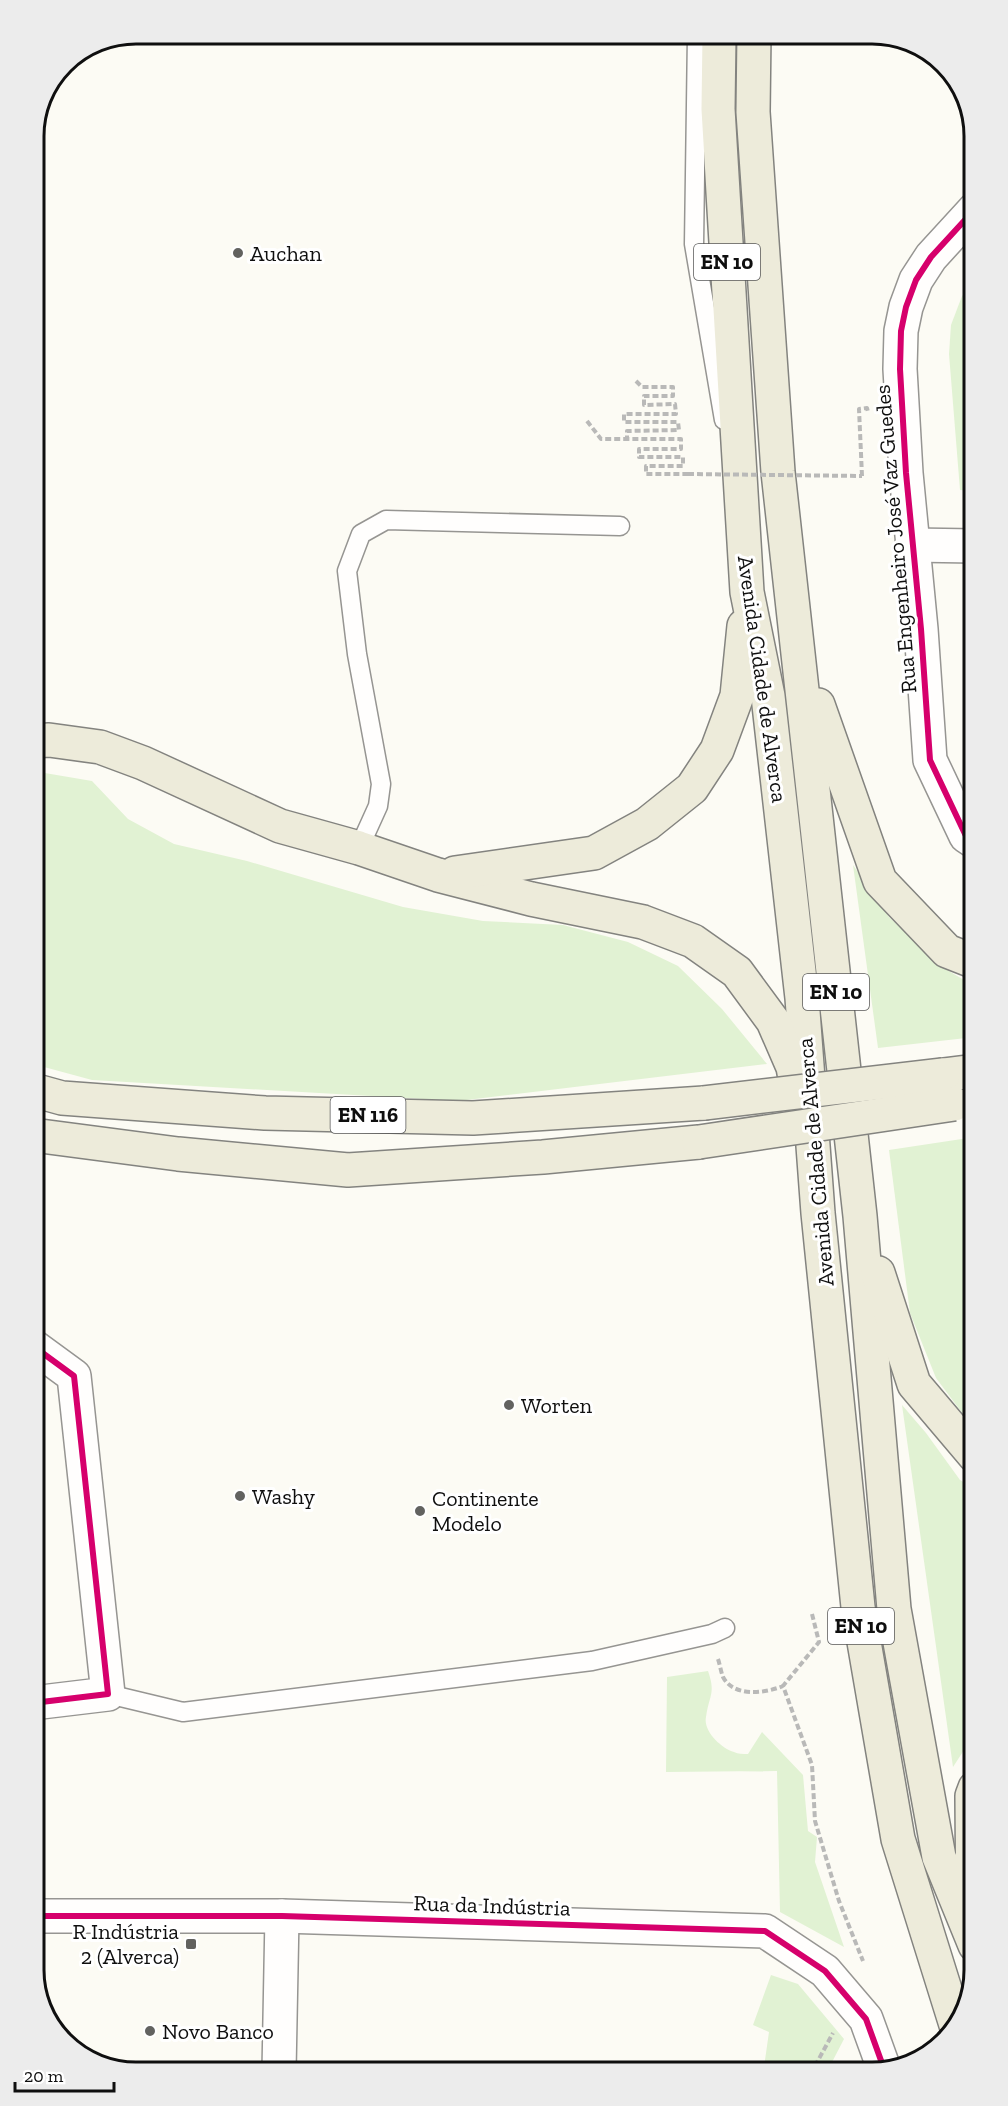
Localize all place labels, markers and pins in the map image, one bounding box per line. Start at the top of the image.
place label: Auchan [250,240,322,267]
marker: Auchan [231,246,245,260]
place label: Worten [521,1392,593,1419]
marker: Worten [502,1398,516,1412]
place label: Washy [252,1483,316,1510]
place label: Continente Modelo [432,1485,538,1537]
marker: Washy [233,1489,247,1503]
marker: Continente Modelo [413,1504,427,1518]
place label: R Indústria 2 (Alverca) [72,1918,179,1970]
marker: R Indústria 2 (Alverca) [184,1937,198,1951]
place label: Novo Banco [162,2018,274,2045]
marker: Novo Banco [143,2024,157,2038]

